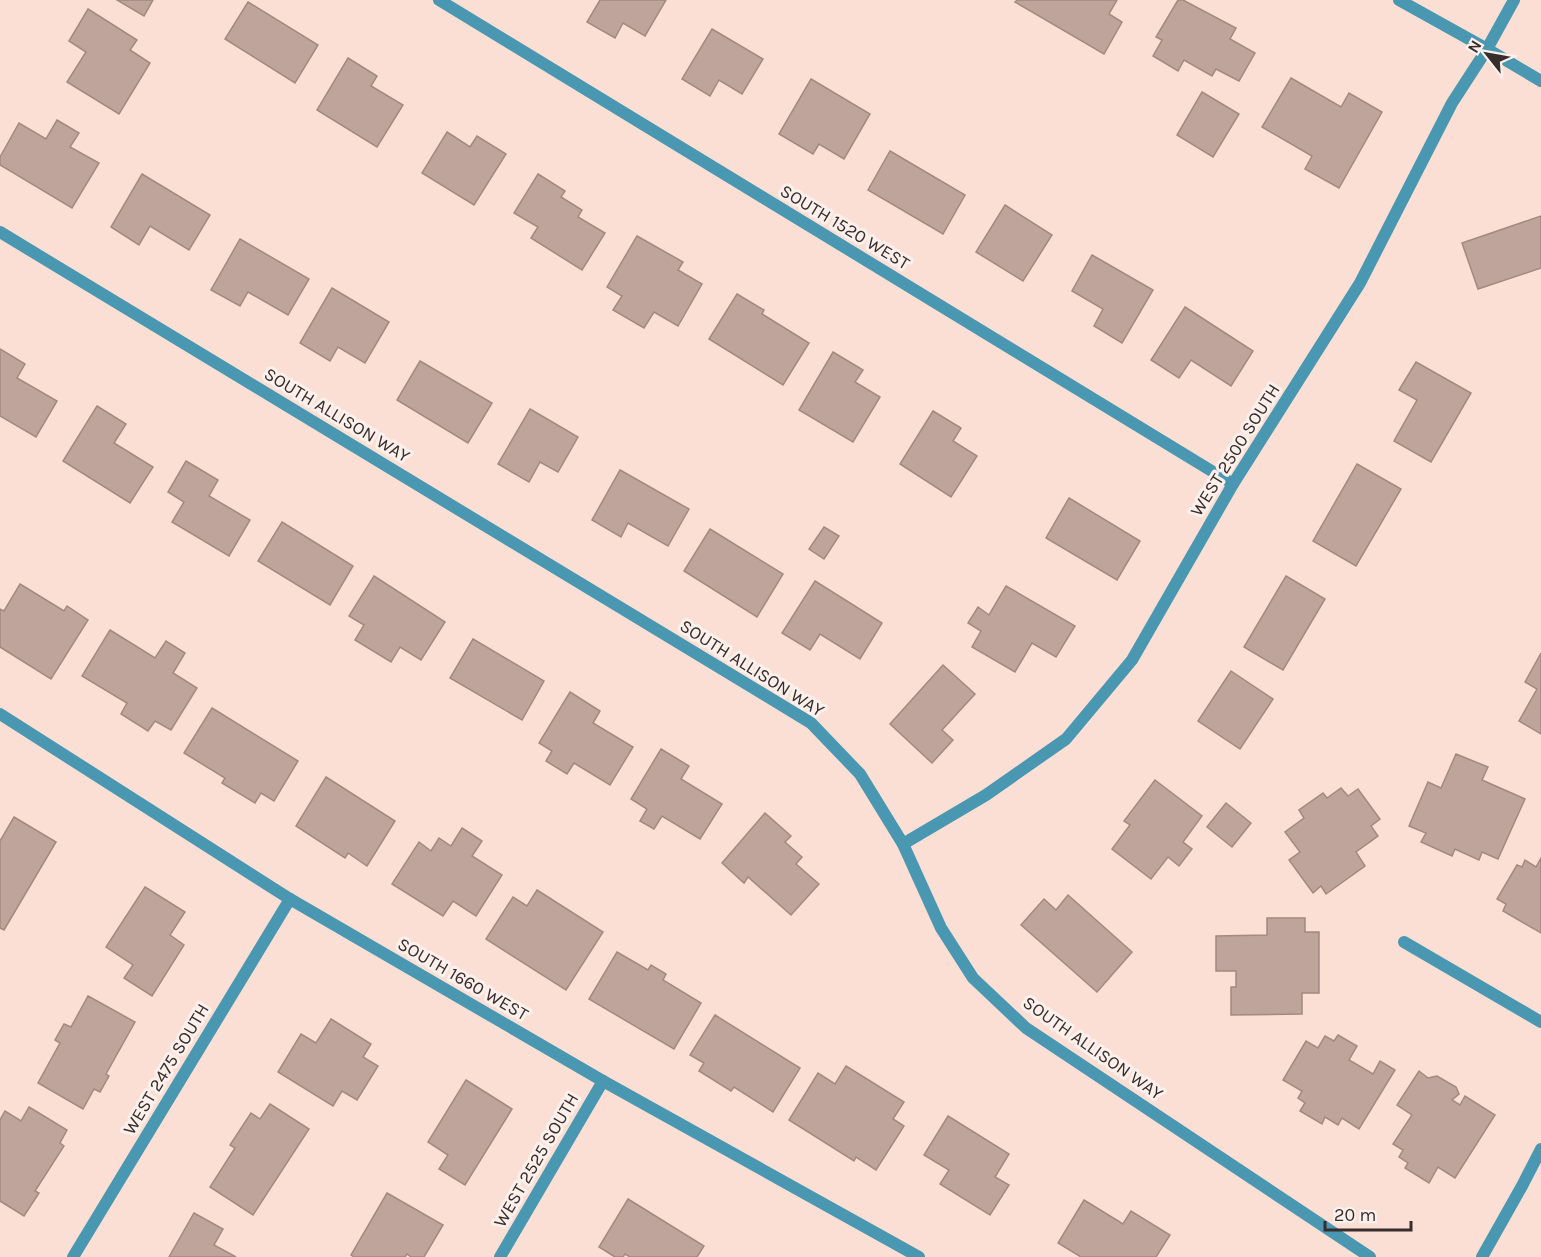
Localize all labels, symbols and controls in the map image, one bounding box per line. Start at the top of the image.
north arrow [1457,24,1517,84]
text: N [1463,37,1486,56]
street label: SOUTH 1520 WEST [776,180,914,274]
street label: SOUTH ALLISON WAY [260,363,414,467]
street label: WEST 2500 SOUTH [1185,380,1285,520]
street label: SOUTH ALLISON WAY [676,615,828,721]
street label: SOUTH 1660 WEST [394,933,532,1025]
street label: SOUTH ALLISON WAY [1019,991,1167,1105]
street label: WEST 2475 SOUTH [118,999,214,1139]
street label: WEST 2525 SOUTH [489,1089,583,1231]
scale bar [1325,1194,1410,1232]
text: 20 m [1334,1204,1376,1226]

